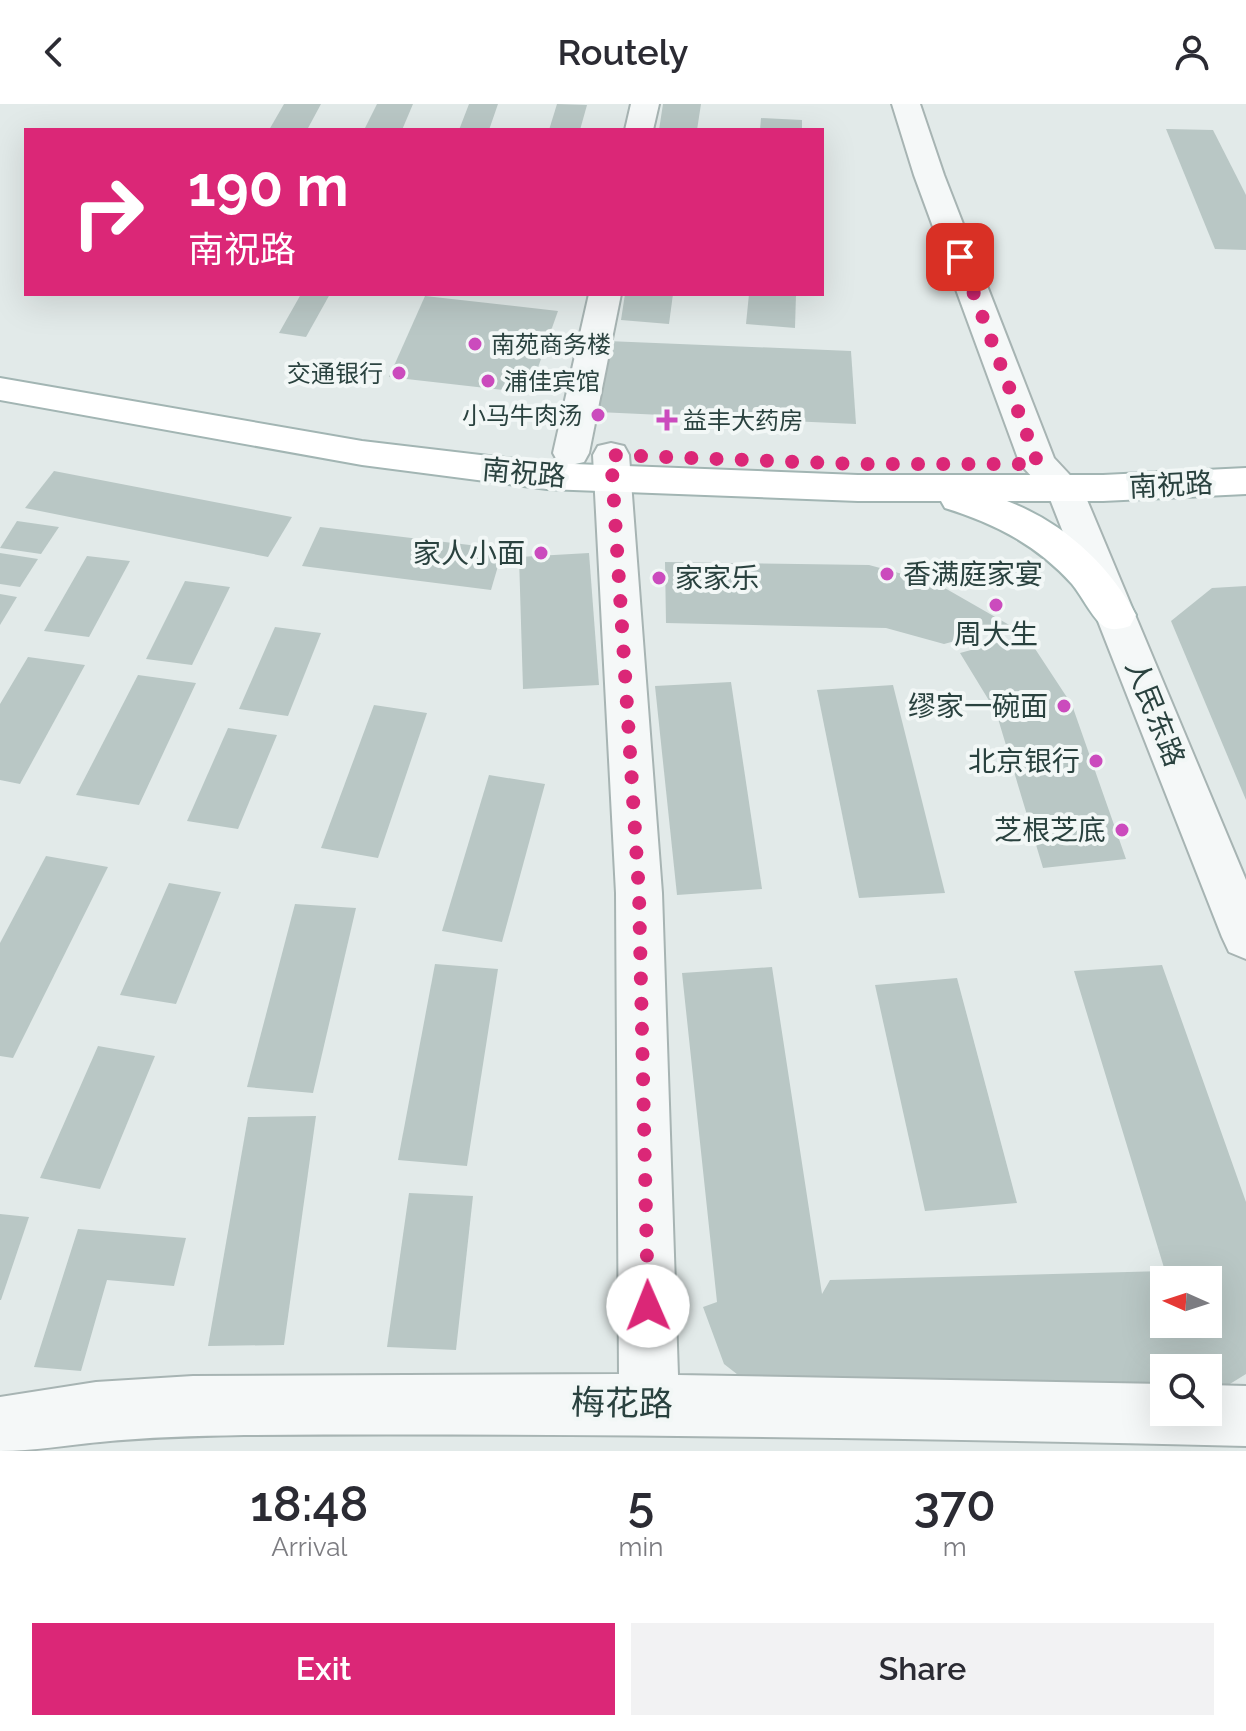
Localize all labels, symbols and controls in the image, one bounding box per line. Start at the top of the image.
icon: back [32,30,76,74]
icon: person [1170,30,1214,74]
text: Routely [558,31,688,73]
text: 190 m [188,153,349,219]
icon: right [56,160,160,264]
pin [926,223,994,291]
text: 南祝路 [188,228,296,270]
icon: arrive [938,235,982,279]
place label: 南苑商务楼 [491,330,611,359]
marker: 南苑商务楼 [466,335,484,353]
place label: 交通银行 [287,359,383,388]
marker: 交通银行 [390,364,408,382]
place label: 浦佳宾馆 [504,367,600,396]
marker: 浦佳宾馆 [479,372,497,390]
place label: 小马牛肉汤 [462,401,582,430]
marker: 小马牛肉汤 [589,406,607,424]
place label: 益丰大药房 [683,406,803,435]
marker: 益丰大药房 [658,411,676,429]
street label: 南祝路 [481,453,567,493]
street label: 南祝路 [1128,466,1214,504]
place label: 家人小面 [413,537,525,570]
marker: 家人小面 [532,544,550,562]
place label: 香满庭家宴 [903,558,1043,591]
place label: 家家乐 [675,562,759,595]
marker: 香满庭家宴 [878,565,896,583]
marker: 家家乐 [650,569,668,587]
marker: 周大生 [987,596,1005,614]
place label: 周大生 [954,618,1038,651]
street label: 人民东路 [1119,655,1191,771]
place label: 缪家一碗面 [908,690,1048,723]
marker: 缪家一碗面 [1055,697,1073,715]
place label: 北京银行 [968,745,1080,778]
marker: 北京银行 [1087,752,1105,770]
place label: 芝根芝底 [994,814,1106,847]
marker: 芝根芝底 [1113,821,1131,839]
position arrow [606,1264,690,1348]
north arrow [1150,1266,1222,1338]
map controls [1150,1266,1222,1426]
button: search [1150,1354,1222,1426]
street label: 梅花路 [571,1382,673,1424]
text: 18:48 [250,1476,368,1532]
text: 5 [628,1476,654,1532]
text: 370 [914,1476,996,1532]
text: Arrival [271,1532,347,1562]
text: min [619,1532,663,1562]
text: m [943,1532,967,1562]
button: Exit [32,1623,615,1715]
button: Share [631,1623,1214,1715]

